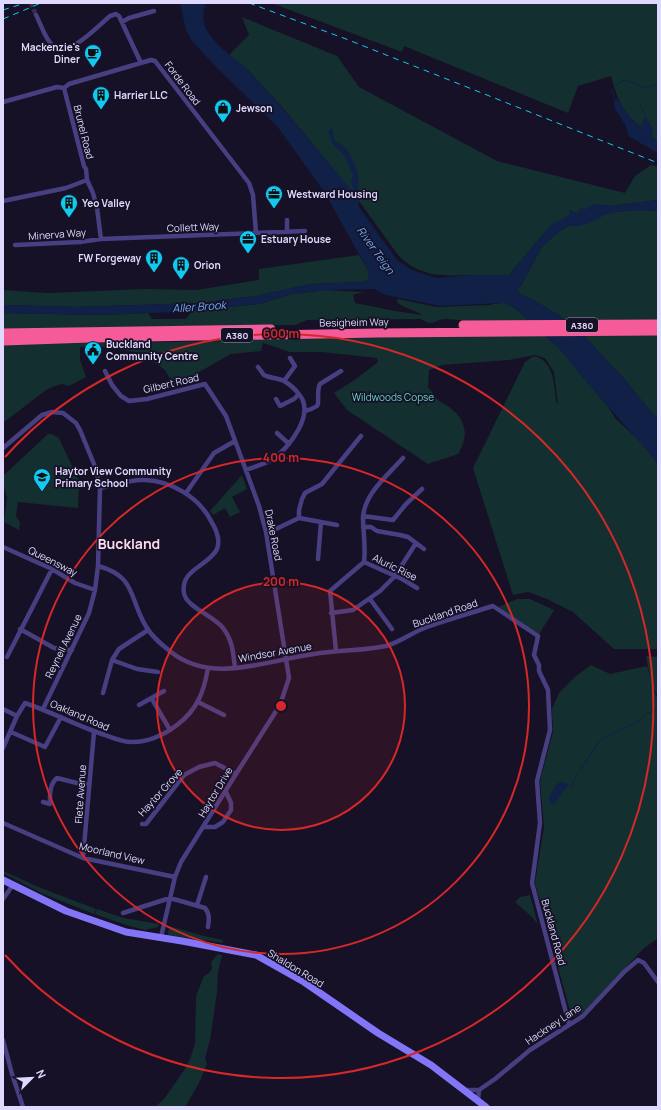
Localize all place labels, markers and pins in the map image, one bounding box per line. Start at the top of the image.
place label: Mackenzie's Diner [21,40,81,66]
cafe icon: Mackenzie's Diner [83,43,103,68]
building icon: Harrier LLC [91,85,111,110]
place label: Harrier LLC [114,88,168,102]
shop icon: Jewson [213,98,233,123]
place label: Jewson [236,101,273,115]
office icon: Westward Housing [264,184,284,209]
place label: Westward Housing [287,187,378,201]
building icon: Yeo Valley [59,193,79,218]
place label: Yeo Valley [82,196,131,210]
office icon: Estuary House [238,229,258,254]
place label: Estuary House [261,232,331,246]
building icon: FW Forgeway [144,248,164,273]
place label: FW Forgeway [78,251,141,265]
building icon: Orion [171,255,191,280]
place label: Orion [194,258,221,272]
place label: Buckland Community Centre [106,337,198,363]
public building icon: Buckland Community Centre [83,340,103,365]
place label: Haytor View Community Primary School [55,464,172,490]
school or university icon: Haytor View Community Primary School [32,467,52,492]
centre of rings [274,699,288,713]

